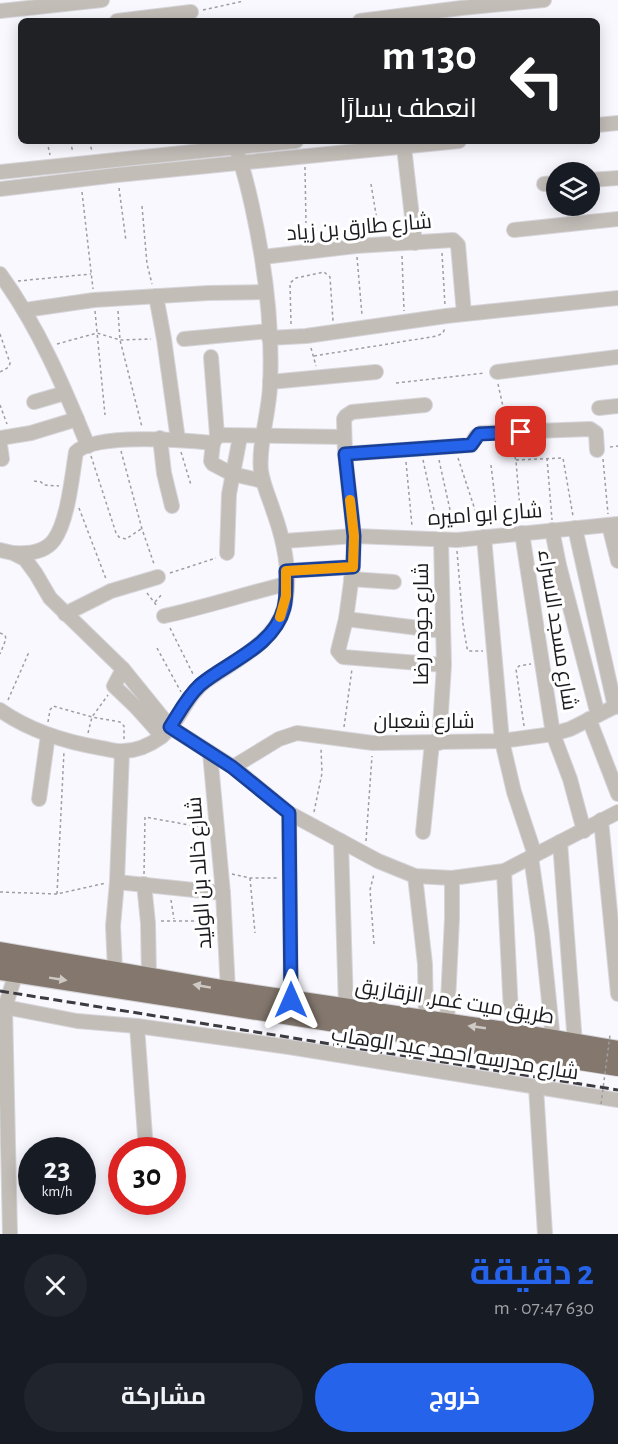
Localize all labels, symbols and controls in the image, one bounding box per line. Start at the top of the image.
text: 130 m [382,35,477,77]
icon: left [498,42,576,120]
text: انعطف يسارًا [339,95,477,122]
map controls [546,162,600,216]
button: layers [546,162,600,216]
street label: شارع طارق بن زياد [285,211,433,247]
pin [495,406,546,457]
icon: arrive [504,415,537,448]
street label: شارع ابو اميره [427,500,543,532]
street label: شارع مسجد الاسراء [531,548,581,712]
street label: شارع جوده رضا [411,563,435,685]
street label: شارع شعبان [373,711,475,735]
street label: شارع خالد بن الوليد [184,796,218,950]
position arrow [259,968,323,1032]
one-way arrow [48,975,67,984]
street label: طريق ميت غمر, الزقازيق [354,975,556,1030]
one-way arrow [192,981,211,990]
one-way arrow [468,1023,487,1032]
street label: شارع مدرسه احمد عبد الوهاب [329,1024,580,1086]
speed limit sign: 30 [108,1137,186,1215]
text: 23 [43,1154,71,1184]
text: km/h [42,1184,72,1199]
button: close [24,1254,87,1317]
text: 2 دقيقة [470,1255,594,1291]
text: 630 m · 07:47 [494,1298,594,1318]
button: مشاركة [24,1363,303,1432]
button: خروج [315,1363,594,1432]

